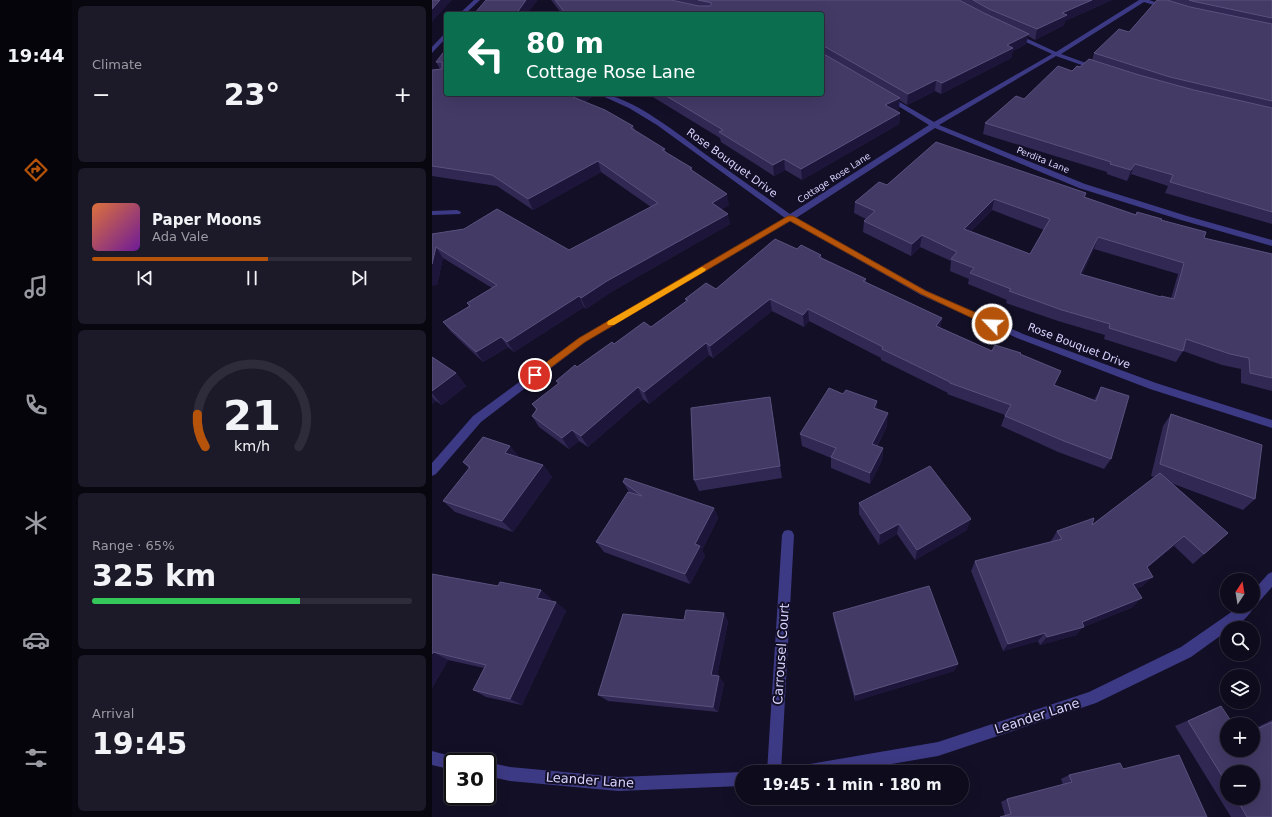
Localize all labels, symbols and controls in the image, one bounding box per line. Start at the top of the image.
text: 80 m [526,27,604,60]
icon: left [460,28,512,80]
text: 19:44 [7,45,65,66]
text: Climate [92,57,142,72]
text: Cottage Rose Lane [526,61,695,82]
text: 23° [224,77,280,112]
text: − [92,82,110,107]
text: + [394,82,412,107]
street label: Rose Bouquet Drive [684,126,780,200]
street label: Perdita Lane [1015,145,1071,175]
street label: Cottage Rose Lane [796,150,873,205]
icon: directions [22,156,50,184]
text: Paper Moons [152,211,261,229]
text: Ada Vale [152,229,208,244]
icon: previous [134,267,156,289]
icon: pause [241,267,263,289]
icon: next [348,267,370,289]
icon: music [22,273,50,301]
position arrow [971,303,1013,345]
street label: Rose Bouquet Drive [1026,320,1132,372]
pin [518,358,552,392]
icon: arrive [524,364,546,386]
text: 21 [223,390,281,439]
icon: phone [22,391,50,419]
text: km/h [234,437,270,453]
icon: climate [22,509,50,537]
text: Range · 65% [92,538,175,553]
text: 325 km [92,558,216,593]
north arrow [1220,573,1260,613]
map controls [1220,573,1260,805]
street label: Carrousel Court [770,603,792,705]
button: search [1220,621,1260,661]
icon: car [22,626,50,654]
button: layers [1220,669,1260,709]
street label: Leander Lane [993,695,1081,737]
text: Arrival [92,706,134,721]
button: + [1220,717,1260,757]
text: 19:45 [92,726,188,761]
icon: filters [22,744,50,772]
speed limit sign: 30 [444,753,496,805]
button: − [1220,765,1260,805]
street label: Leander Lane [545,769,635,791]
text: 19:45 · 1 min · 180 m [762,776,942,794]

